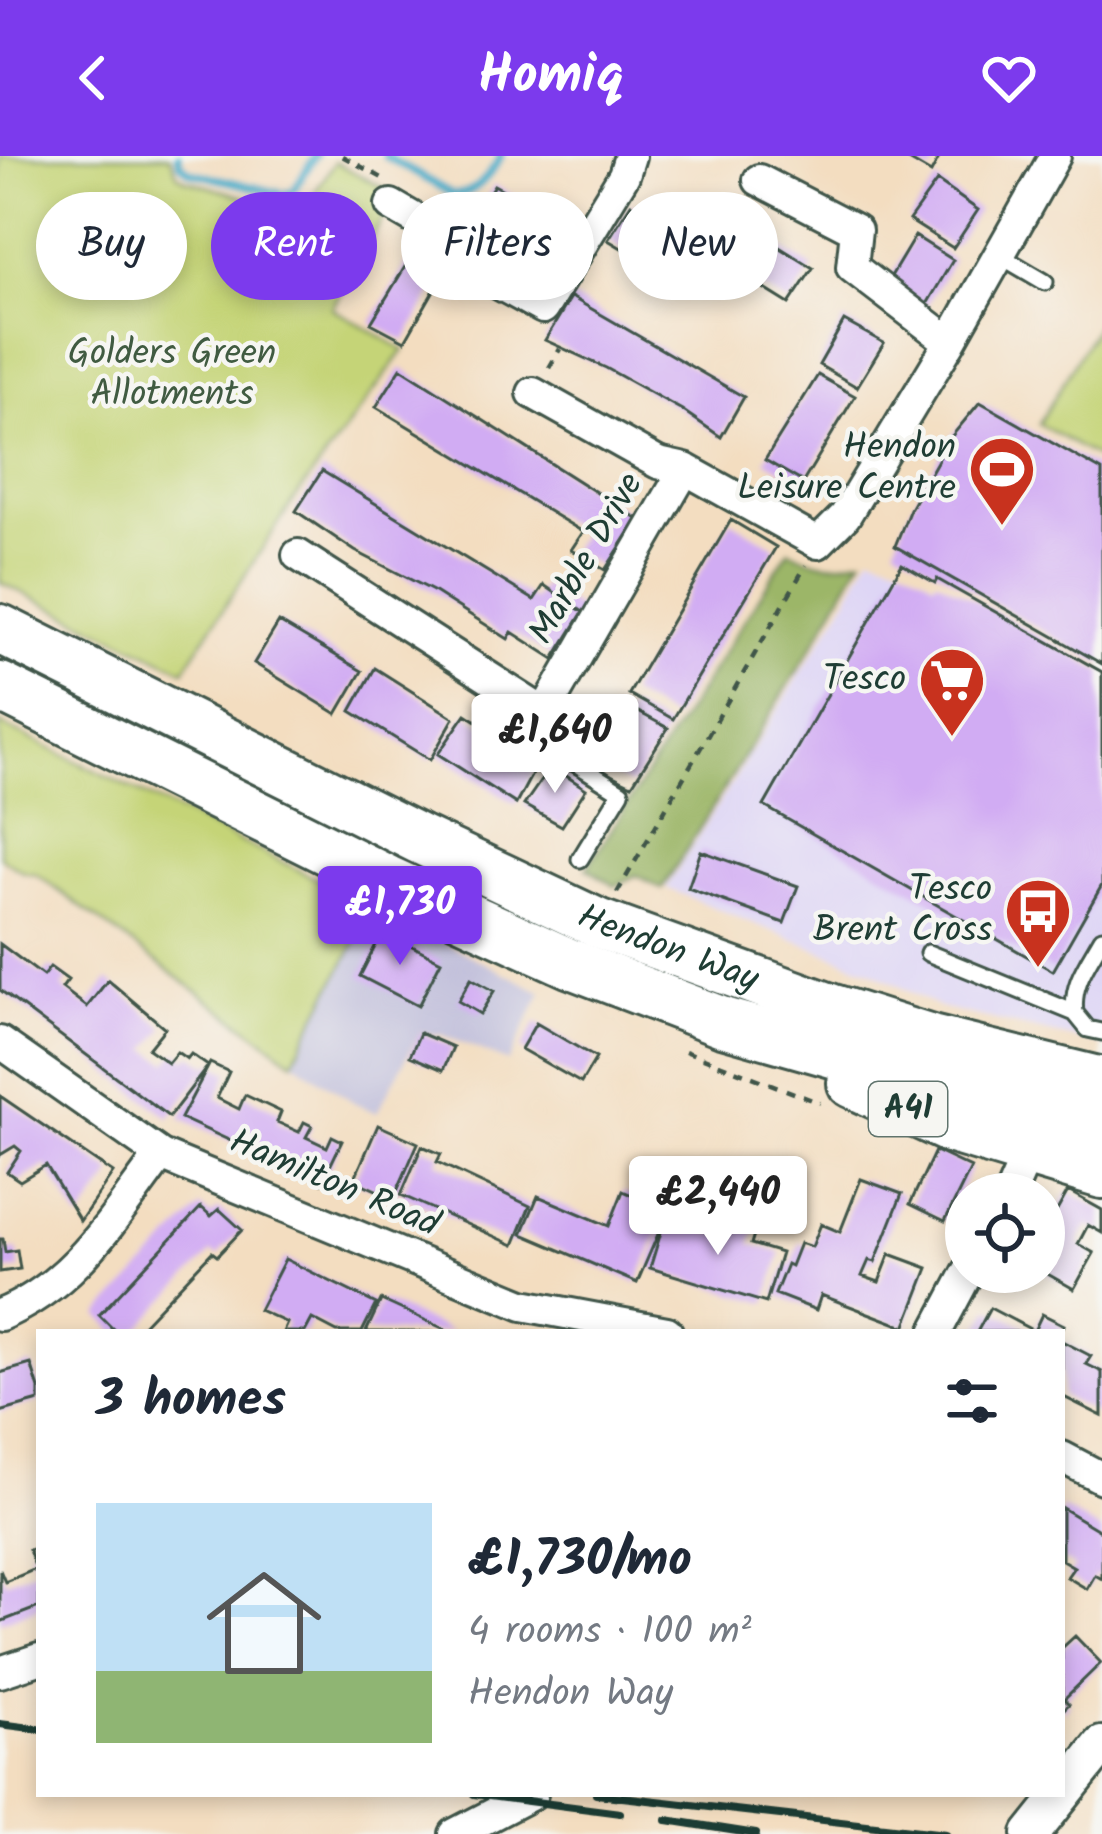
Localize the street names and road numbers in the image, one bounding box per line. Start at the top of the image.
street label: Marble Drive [515,462,659,656]
street label: Hendon Way [567,889,768,1008]
road number: A41 [869,1082,947,1136]
street label: Hamilton Road [220,1114,449,1254]

